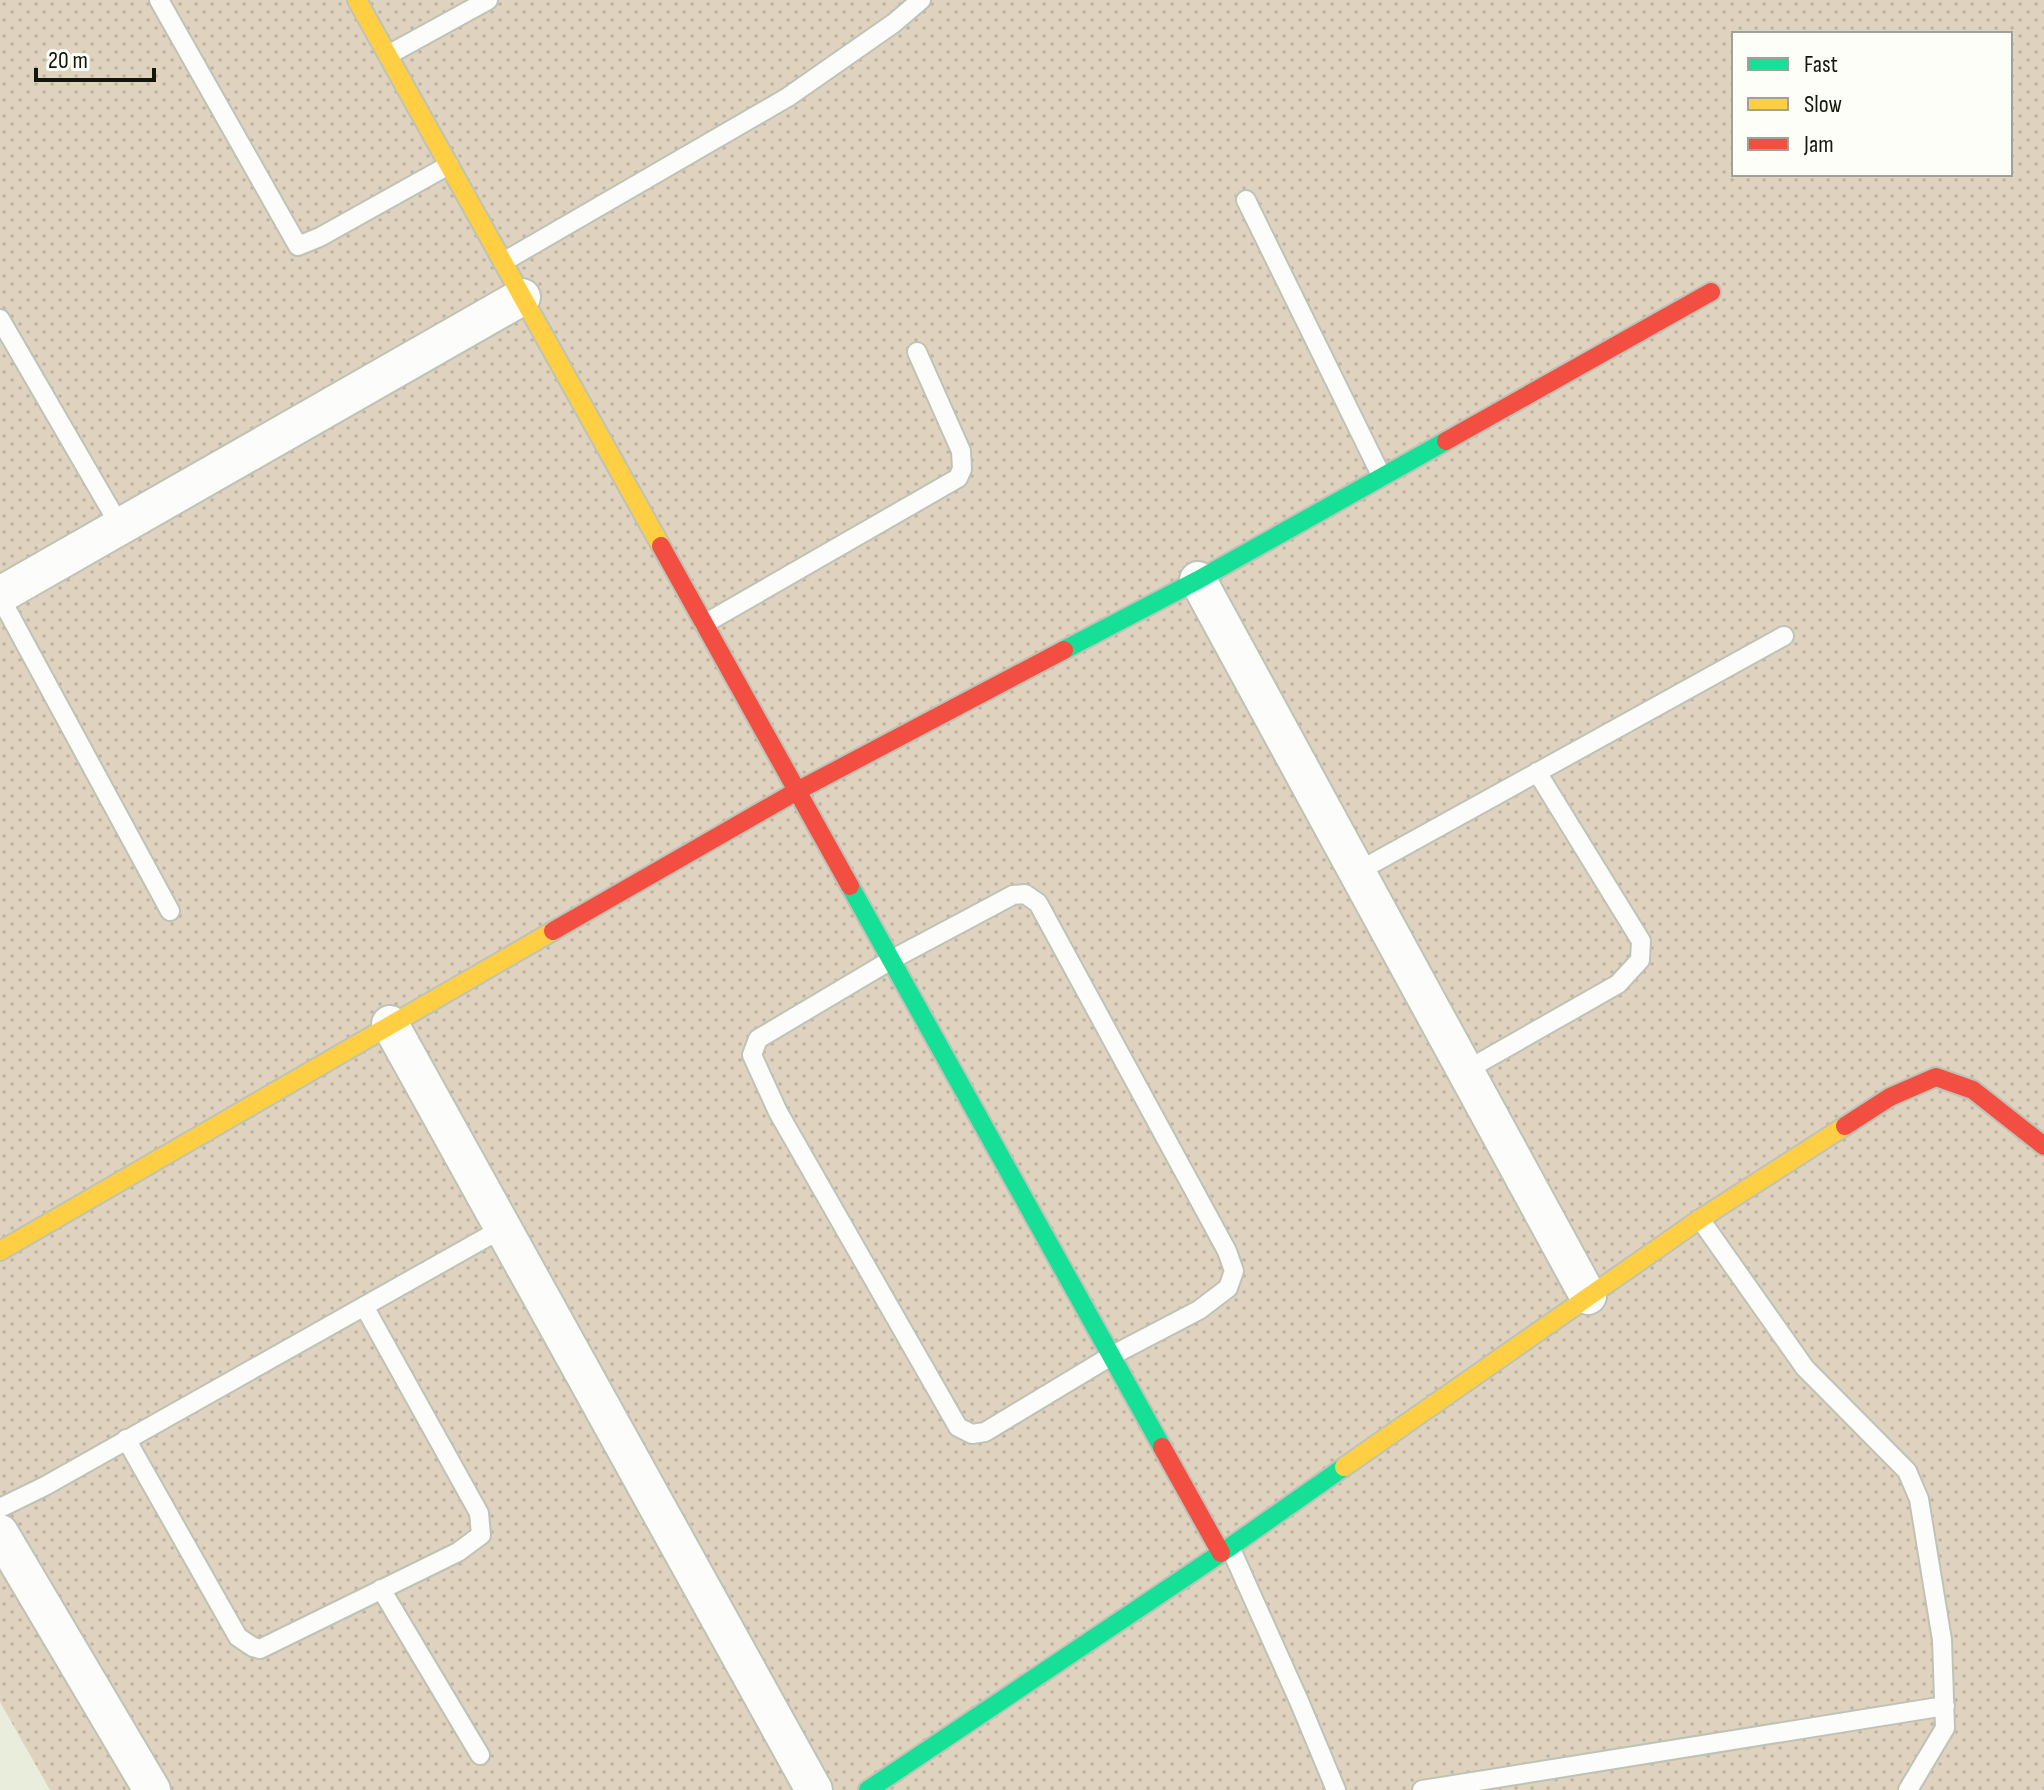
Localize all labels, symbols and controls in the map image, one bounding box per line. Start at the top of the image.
scale bar [36,32,154,82]
legend [1732,32,2012,176]
text: 20 m [48,46,88,75]
text: Fast [1804,50,1838,79]
text: Slow [1804,90,1842,119]
text: Jam [1803,130,1834,159]

